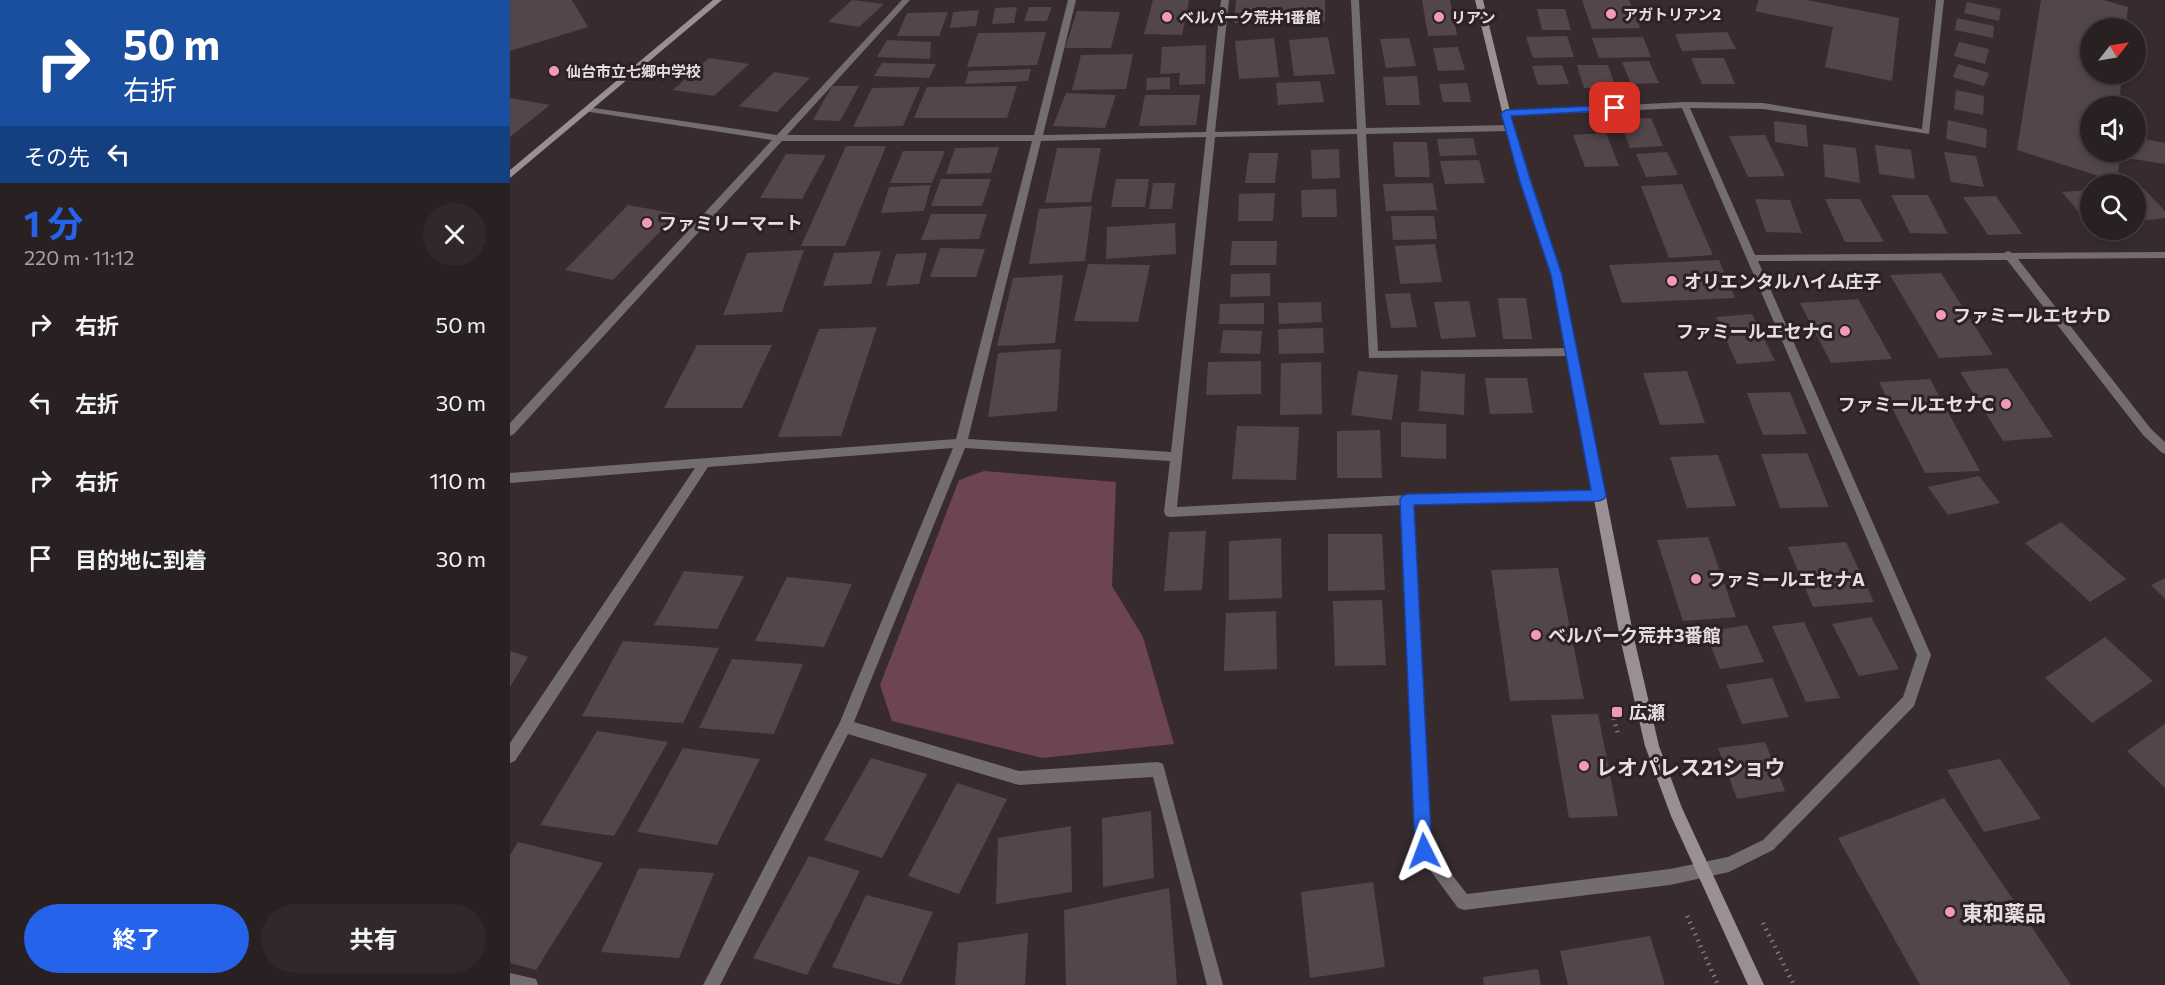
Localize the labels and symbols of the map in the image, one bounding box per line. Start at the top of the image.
place label: アガトリアン2 [1623,5,1721,23]
marker: アガトリアン2 [1604,7,1618,21]
place label: ベルパーク荒井1番館 [1179,8,1321,26]
place label: リアン [1451,8,1495,26]
marker: ベルパーク荒井1番館 [1160,10,1174,24]
marker: リアン [1432,10,1446,24]
north arrow [2080,18,2146,84]
place label: 仙台市立七郷中学校 [566,62,701,80]
marker: 仙台市立七郷中学校 [547,64,561,78]
pin [1589,82,1640,133]
place label: ファミリーマート [659,212,803,234]
marker: ファミリーマート [640,216,654,230]
place label: オリエンタルハイム庄子 [1684,270,1881,292]
marker: オリエンタルハイム庄子 [1665,274,1679,288]
place label: ファミールエセナD [1953,304,2110,326]
marker: ファミールエセナD [1934,308,1948,322]
place label: ファミールエセナG [1676,320,1833,342]
marker: ファミールエセナG [1838,324,1852,338]
place label: ファミールエセナC [1838,393,1994,415]
marker: ファミールエセナC [1999,397,2013,411]
place label: ファミールエセナA [1708,568,1865,590]
marker: ファミールエセナA [1689,572,1703,586]
place label: ベルパーク荒井3番館 [1548,624,1720,646]
marker: ベルパーク荒井3番館 [1529,628,1543,642]
place label: 広瀬 [1629,701,1665,723]
marker: 広瀬 [1610,705,1624,719]
place label: レオパレス21ショウ [1596,754,1785,779]
marker: レオパレス21ショウ [1577,759,1591,773]
position arrow [1392,819,1456,883]
place label: 東和薬品 [1962,900,2046,925]
marker: 東和薬品 [1943,905,1957,919]

